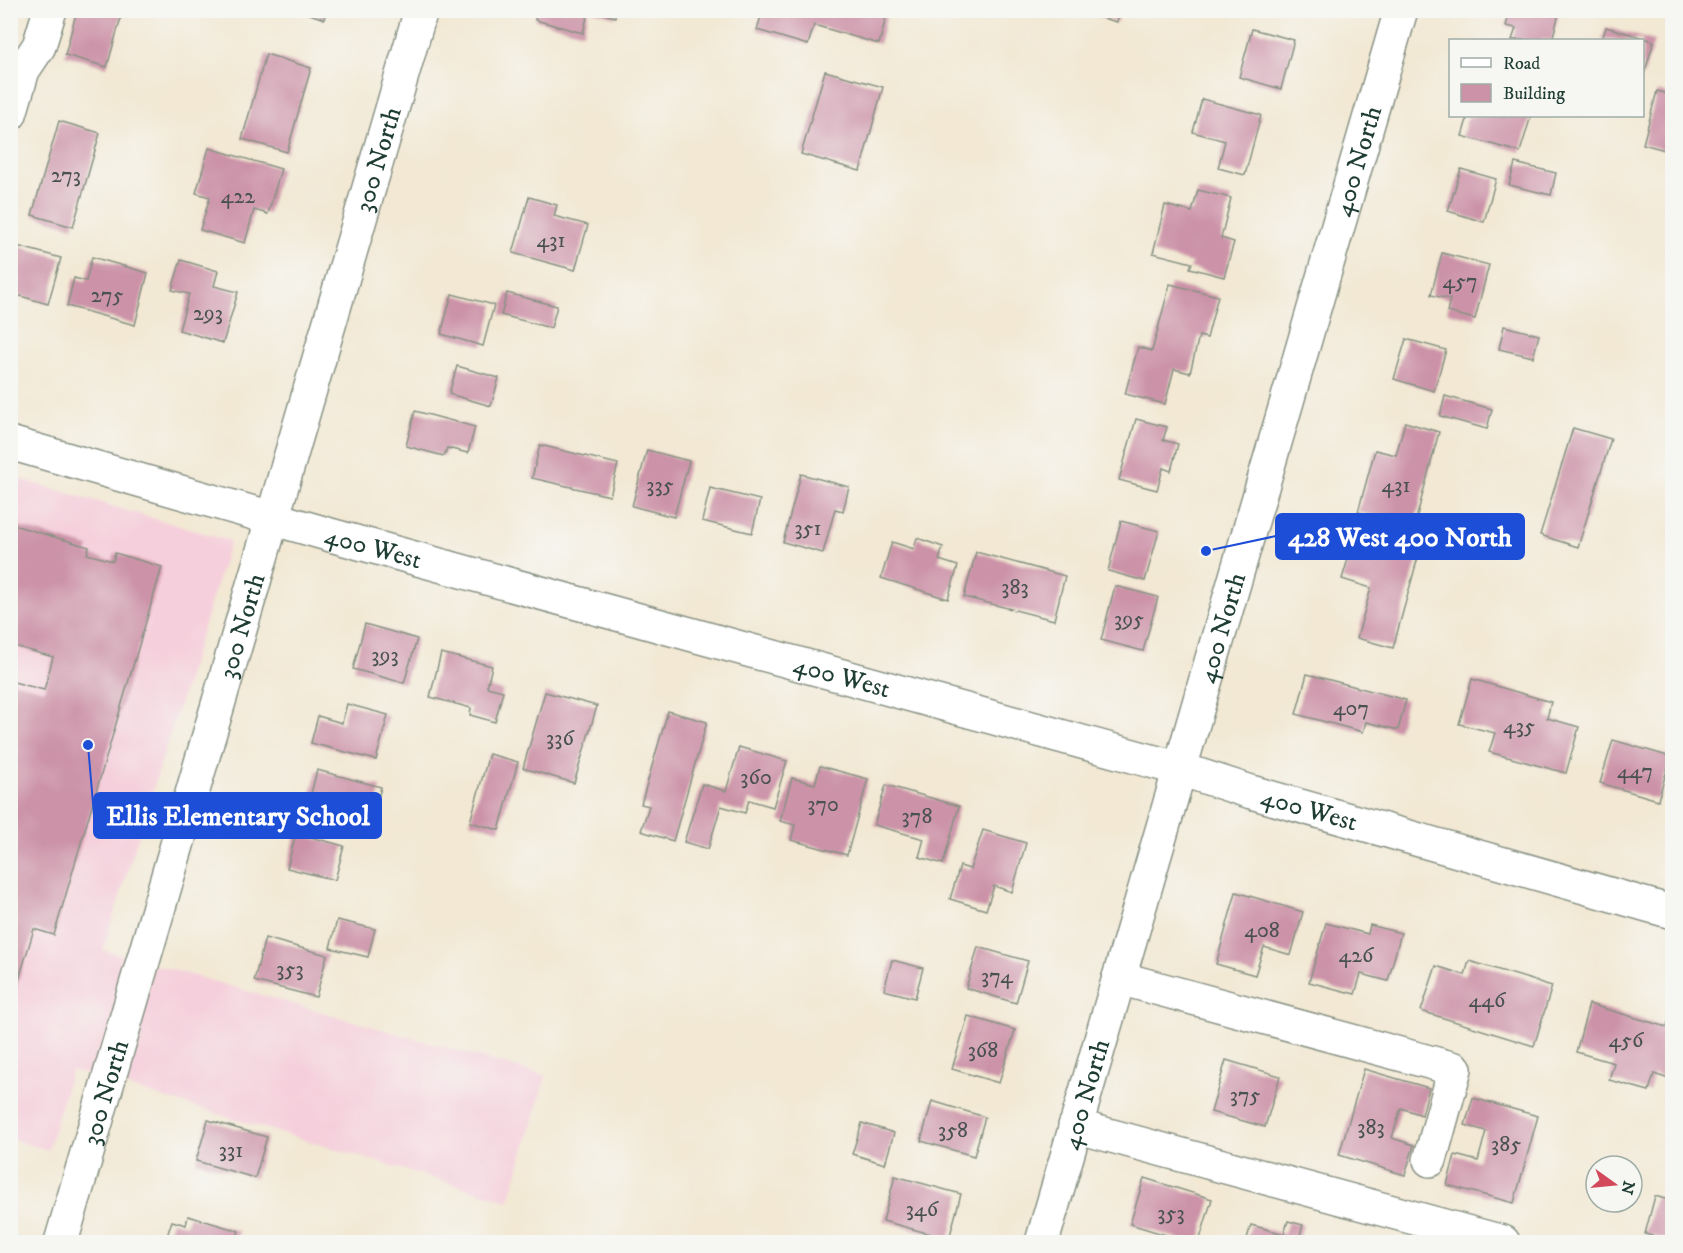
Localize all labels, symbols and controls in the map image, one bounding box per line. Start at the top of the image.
legend [1449,39,1644,117]
text: Road [1503,53,1540,75]
text: Building [1503,83,1565,105]
street label: 400 North [1327,102,1390,221]
street label: 300 North [348,103,410,216]
house number: 273 [51,162,81,189]
house number: 422 [221,183,255,210]
house number: 431 [537,227,565,254]
house number: 457 [1442,268,1478,295]
house number: 275 [91,282,123,309]
house number: 293 [193,300,223,327]
house number: 335 [646,472,674,499]
house number: 431 [1382,472,1410,499]
callout: 428 West 400 North [1276,514,1524,559]
house number: 351 [794,515,822,542]
street label: 400 West [321,519,425,577]
text: 428 West 400 North [1288,521,1513,555]
street label: 400 North [1191,568,1254,687]
street label: 300 North [211,569,274,683]
house number: 383 [1001,574,1029,601]
house number: 395 [1114,606,1144,633]
house number: 393 [371,642,399,669]
street label: 400 West [790,648,894,706]
house number: 407 [1333,695,1369,722]
house number: 435 [1503,713,1535,740]
house number: 336 [546,725,575,752]
house number: 447 [1617,758,1653,785]
house number: 360 [740,764,772,791]
street label: 400 West [1257,781,1361,840]
house number: 370 [807,791,839,818]
callout: Ellis Elementary School [94,793,381,838]
text: Ellis Elementary School [106,800,371,834]
house number: 378 [902,803,932,830]
house number: 408 [1244,917,1280,944]
house number: 426 [1339,942,1375,969]
house number: 353 [276,956,304,983]
house number: 374 [981,963,1014,990]
house number: 446 [1469,987,1507,1014]
house number: 456 [1609,1027,1645,1054]
street label: 400 North [1055,1035,1118,1154]
street label: 300 North [75,1036,137,1149]
house number: 368 [968,1037,998,1064]
house number: 375 [1230,1082,1260,1109]
house number: 383 [1357,1114,1385,1141]
house number: 358 [938,1117,968,1144]
house number: 385 [1491,1131,1521,1158]
house number: 331 [219,1137,243,1164]
north arrow [1584,1154,1644,1214]
text: N [1616,1179,1639,1197]
house number: 346 [906,1196,940,1223]
house number: 353 [1157,1200,1185,1227]

